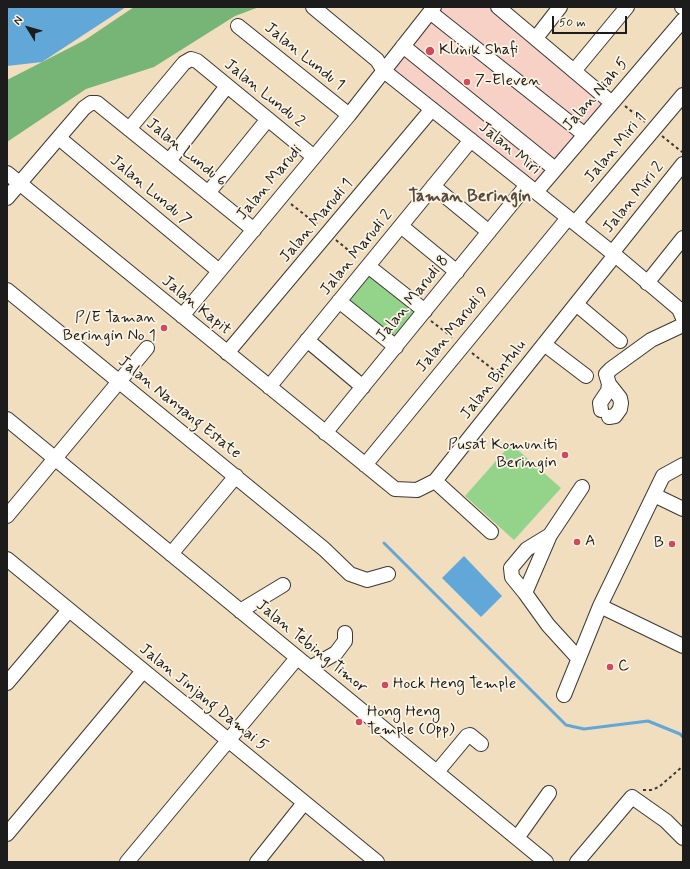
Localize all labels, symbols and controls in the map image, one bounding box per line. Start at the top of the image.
north arrow [8,8,48,48]
scale bar [554,8,629,34]
text: N [11,14,26,28]
text: 50 m [559,15,586,31]
street label: Jalan Lundu 1 [260,19,348,95]
place label: Klinik Shafi [439,41,518,61]
marker: Klinik Shafi [424,45,436,57]
street label: Jalan Niah 5 [559,55,633,135]
street label: Jalan Lundu 2 [220,56,308,132]
place label: 7-Eleven [475,72,541,92]
marker: 7-Eleven [462,77,472,87]
street label: Jalan Miri 1 [581,109,651,187]
street label: Jalan Lundu 6 [142,115,230,191]
street label: Jalan Miri [474,118,544,180]
street label: Jalan Marudi [233,142,307,224]
street label: Jalan Lundu 7 [106,152,194,230]
street label: Jalan Miri 2 [599,158,669,238]
street label: Jalan Marudi 1 [276,175,358,267]
district label: Taman Beringin [409,187,531,207]
street label: Jalan Marudi 2 [317,206,397,300]
street label: Jalan Marudi 8 [372,252,454,346]
street label: Jalan Kapit [157,272,235,340]
street label: Jalan Marudi 9 [413,283,493,377]
place label: P/E Taman Beringin No 1 [63,309,156,347]
marker: P/E Taman Beringin No 1 [159,323,169,333]
street label: Jalan Bintulu [457,337,531,423]
street label: Jalan Nanyang Estate [114,352,244,464]
place label: Pusat Komuniti Beringin [448,436,557,474]
marker: Pusat Komuniti Beringin [560,450,570,460]
place label: A [585,532,595,552]
place label: B [654,534,664,554]
marker: A [572,537,582,547]
marker: B [667,539,677,549]
street label: Jalan Tebing Timor [252,596,370,698]
street label: Jalan Jinjang Damai 5 [135,640,271,756]
place label: C [618,657,629,677]
marker: C [605,662,615,672]
place label: Hock Heng Temple [393,675,516,695]
marker: Hock Heng Temple [380,680,390,690]
place label: Hong Heng Temple (Opp) [367,703,455,741]
marker: Hong Heng Temple (Opp) [354,717,364,727]

